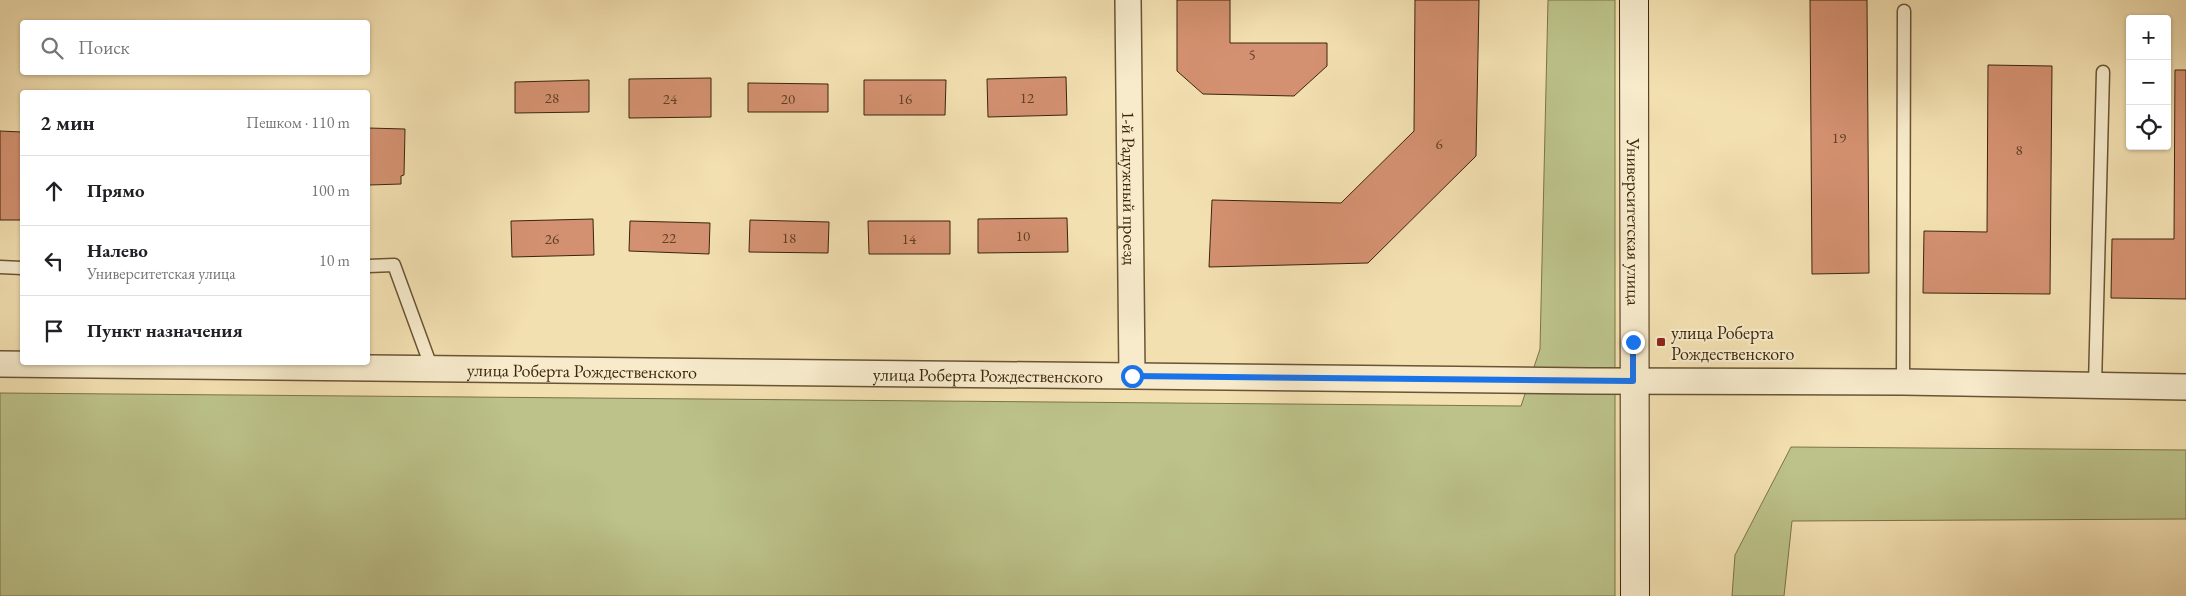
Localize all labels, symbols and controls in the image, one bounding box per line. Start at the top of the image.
map controls [2126,15,2171,150]
button: + [2126,15,2171,60]
search box [20,20,370,75]
icon: search [38,34,66,62]
text: Поиск [78,35,130,60]
house number: 5 [1248,45,1256,64]
button: − [2126,60,2171,105]
house number: 28 [545,88,559,107]
house number: 12 [1020,88,1035,107]
house number: 24 [663,89,678,108]
house number: 20 [781,89,795,108]
house number: 16 [898,89,912,108]
button: locate [2126,105,2171,150]
text: 2 мин [40,109,95,136]
street label: 1-й Радужный проезд [1118,111,1142,265]
text: Пешком · 110 m [246,112,350,133]
house number: 19 [1832,128,1846,147]
house number: 6 [1435,134,1443,153]
street label: Университетская улица [1623,137,1646,307]
house number: 8 [2015,140,2023,159]
icon: ahead [40,177,68,205]
text: Прямо [87,178,145,203]
text: 100 m [311,180,350,201]
house number: 10 [1016,226,1030,245]
house number: 22 [662,228,677,247]
house number: 18 [782,228,796,247]
house number: 26 [545,229,559,248]
house number: 14 [902,229,917,248]
text: Налево [87,238,148,263]
icon: left [40,247,68,275]
text: 10 m [319,250,350,271]
text: Университетская улица [87,263,236,284]
icon: arrive [40,317,68,345]
text: Пункт назначения [87,318,243,343]
place label: улица Роберта Рождественского [1671,321,1794,365]
route end [1622,331,1645,354]
marker: улица Роберта Рождественского [1655,336,1667,348]
street label: улица Роберта Рождественского [467,357,697,383]
street label: улица Роберта Рождественского [873,362,1103,387]
route start [1121,365,1144,388]

